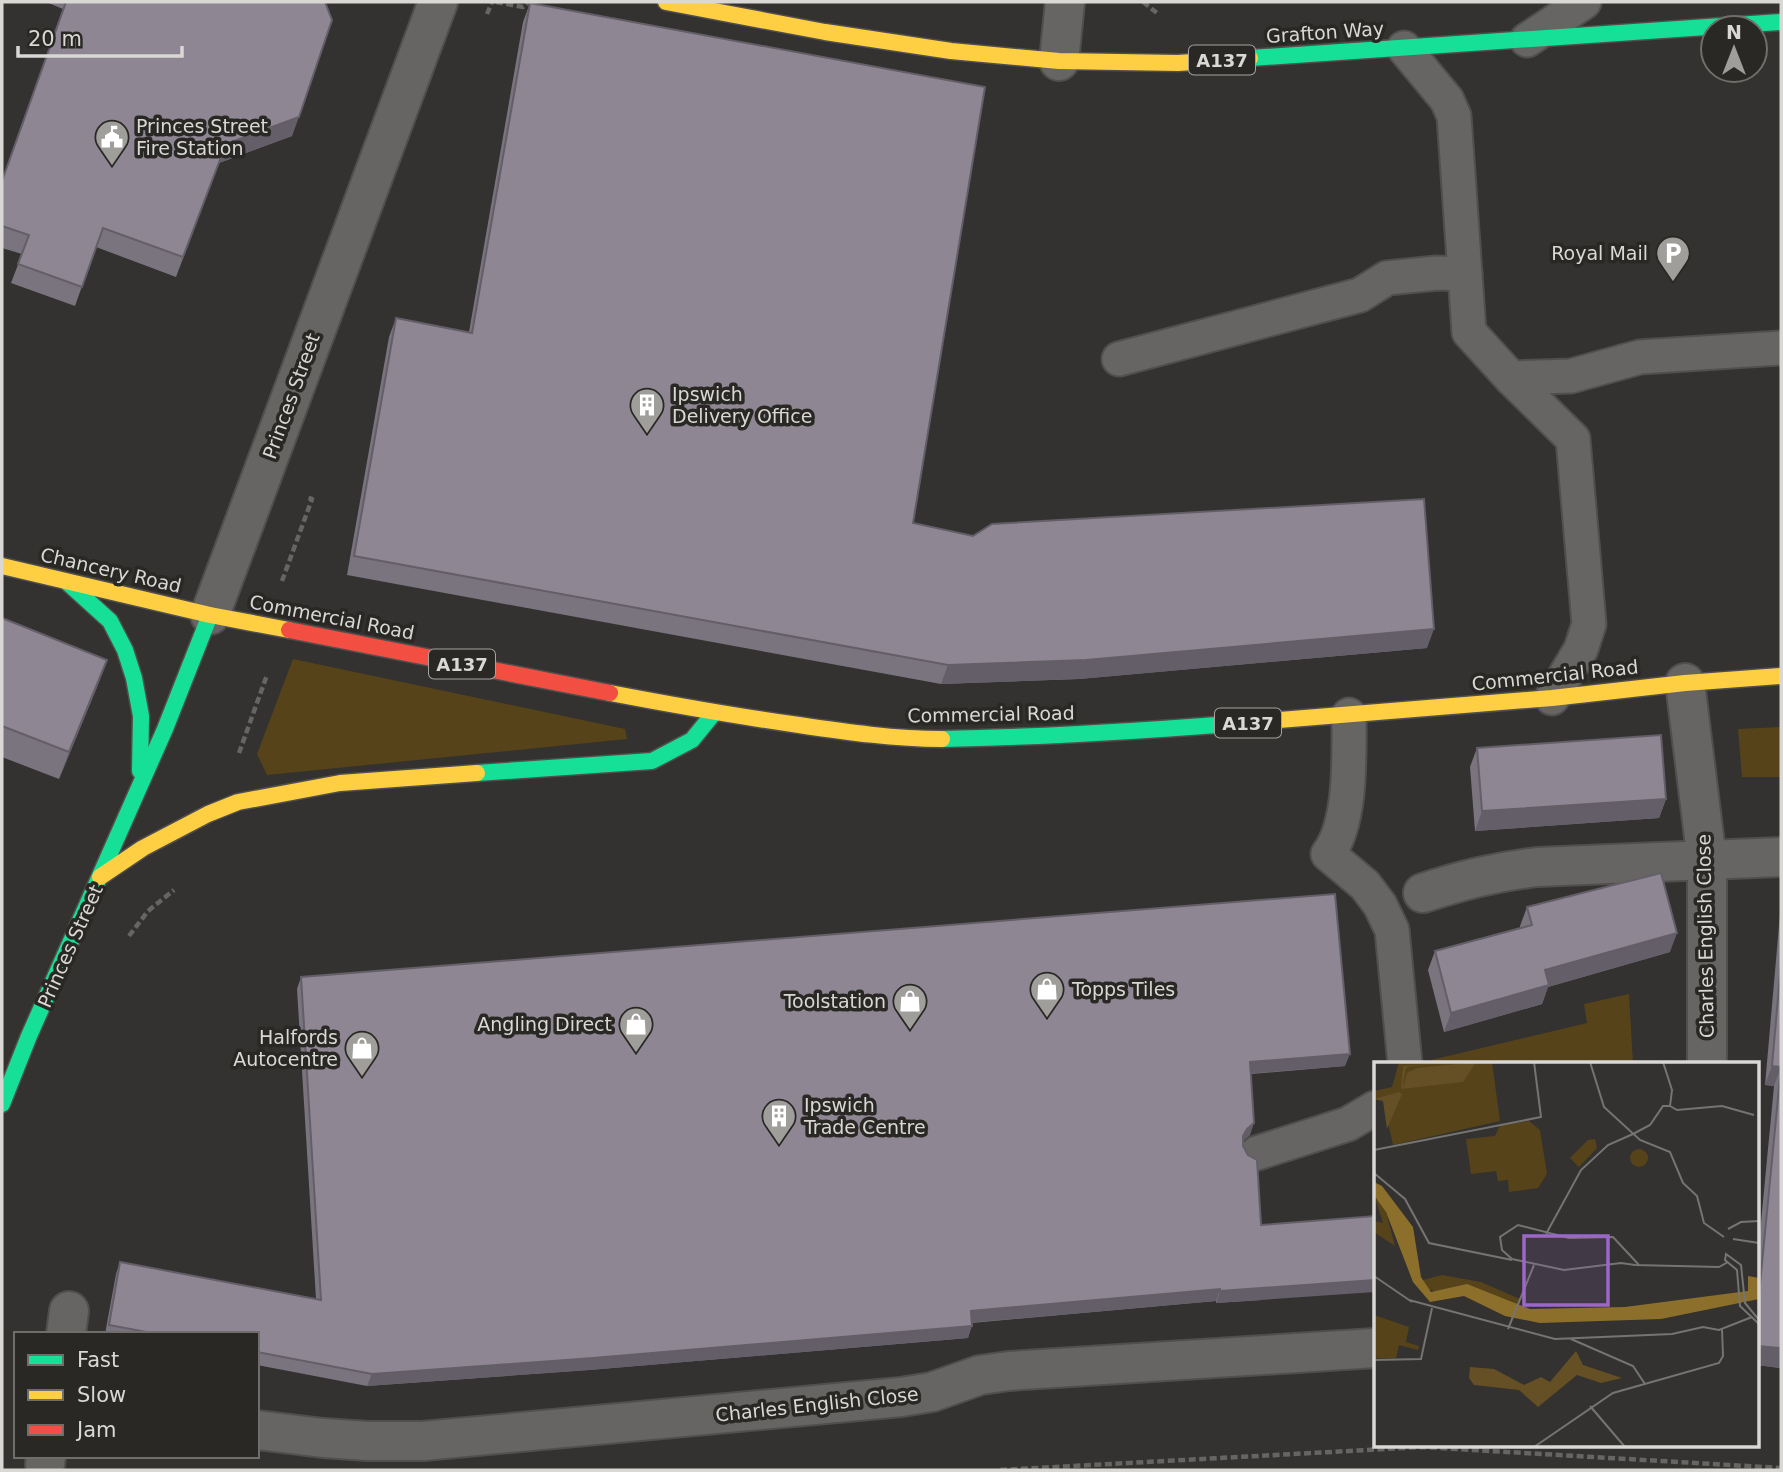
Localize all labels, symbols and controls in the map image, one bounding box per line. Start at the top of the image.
scale bar [18,14,182,58]
north arrow [1699,14,1769,84]
street label: Grafton Way [1265,17,1385,47]
text: N [1726,21,1742,43]
text: 20 m [28,27,82,51]
road number: A137 [1189,46,1255,74]
place label: Princes Street Fire Station [136,115,268,159]
public building icon: Princes Street Fire Station [93,118,131,167]
parking icon: Royal Mail [1654,234,1692,283]
place label: Royal Mail [1551,242,1648,264]
street label: Princes Street [258,330,324,462]
place label: Ipswich Delivery Office [672,383,812,427]
building icon: Ipswich Delivery Office [628,386,666,435]
street label: Chancery Road [38,543,184,597]
street label: Commercial Road [248,590,416,644]
road number: A137 [429,650,495,678]
street label: Commercial Road [1471,655,1639,695]
street label: Commercial Road [907,702,1075,726]
road number: A137 [1215,708,1281,738]
street label: Charles English Close [1692,834,1718,1038]
street label: Princes Street [33,881,107,1011]
shop icon: Topps Tiles [1028,970,1066,1019]
place label: Topps Tiles [1071,978,1175,1000]
shop icon: Toolstation [891,982,929,1031]
place label: Toolstation [783,990,886,1012]
shop icon: Angling Direct [617,1005,655,1054]
place label: Angling Direct [477,1013,612,1035]
place label: Halfords Autocentre [233,1026,338,1070]
shop icon: Halfords Autocentre [343,1029,381,1078]
inset map [1374,1062,1758,1448]
place label: Ipswich Trade Centre [803,1094,926,1138]
building icon: Ipswich Trade Centre [760,1097,798,1146]
legend [14,1332,259,1458]
text: Fast [77,1348,119,1372]
street label: Charles English Close [714,1382,920,1426]
text: Slow [77,1383,126,1407]
text: Jam [75,1418,117,1442]

